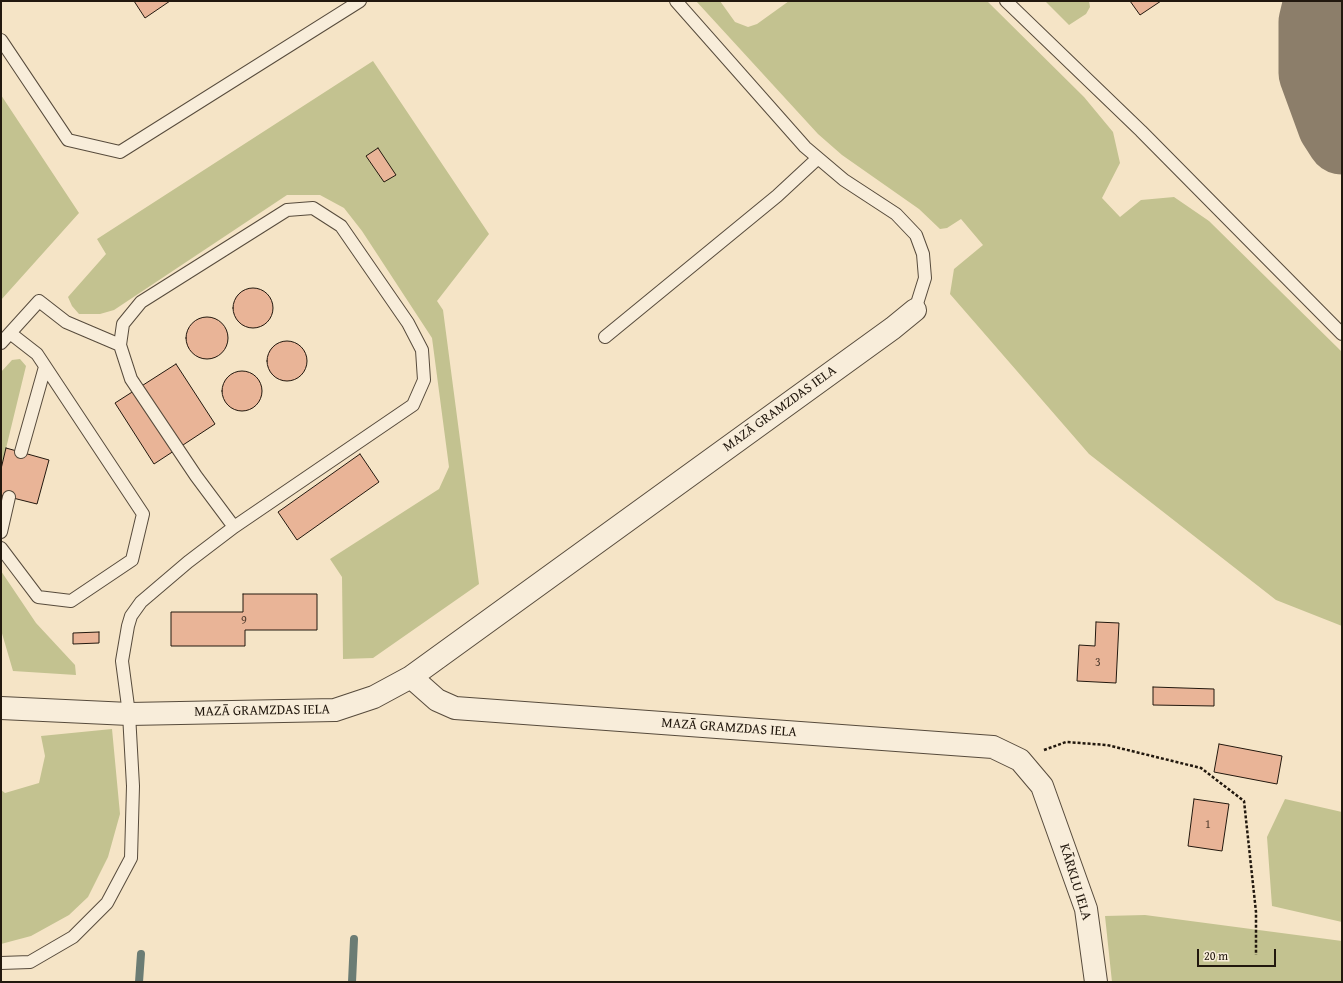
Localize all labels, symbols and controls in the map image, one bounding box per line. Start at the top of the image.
street label: MAZĀ GRAMZDAS IELA [720,362,840,456]
house number: 9 [241,614,247,628]
house number: 3 [1095,656,1101,670]
street label: MAZĀ GRAMZDAS IELA [194,701,330,721]
street label: MAZĀ GRAMZDAS IELA [661,715,797,741]
house number: 1 [1205,818,1211,832]
street label: KĀRKLU IELA [1055,842,1095,922]
scale bar [1199,941,1278,967]
text: 20 m [1204,947,1228,964]

